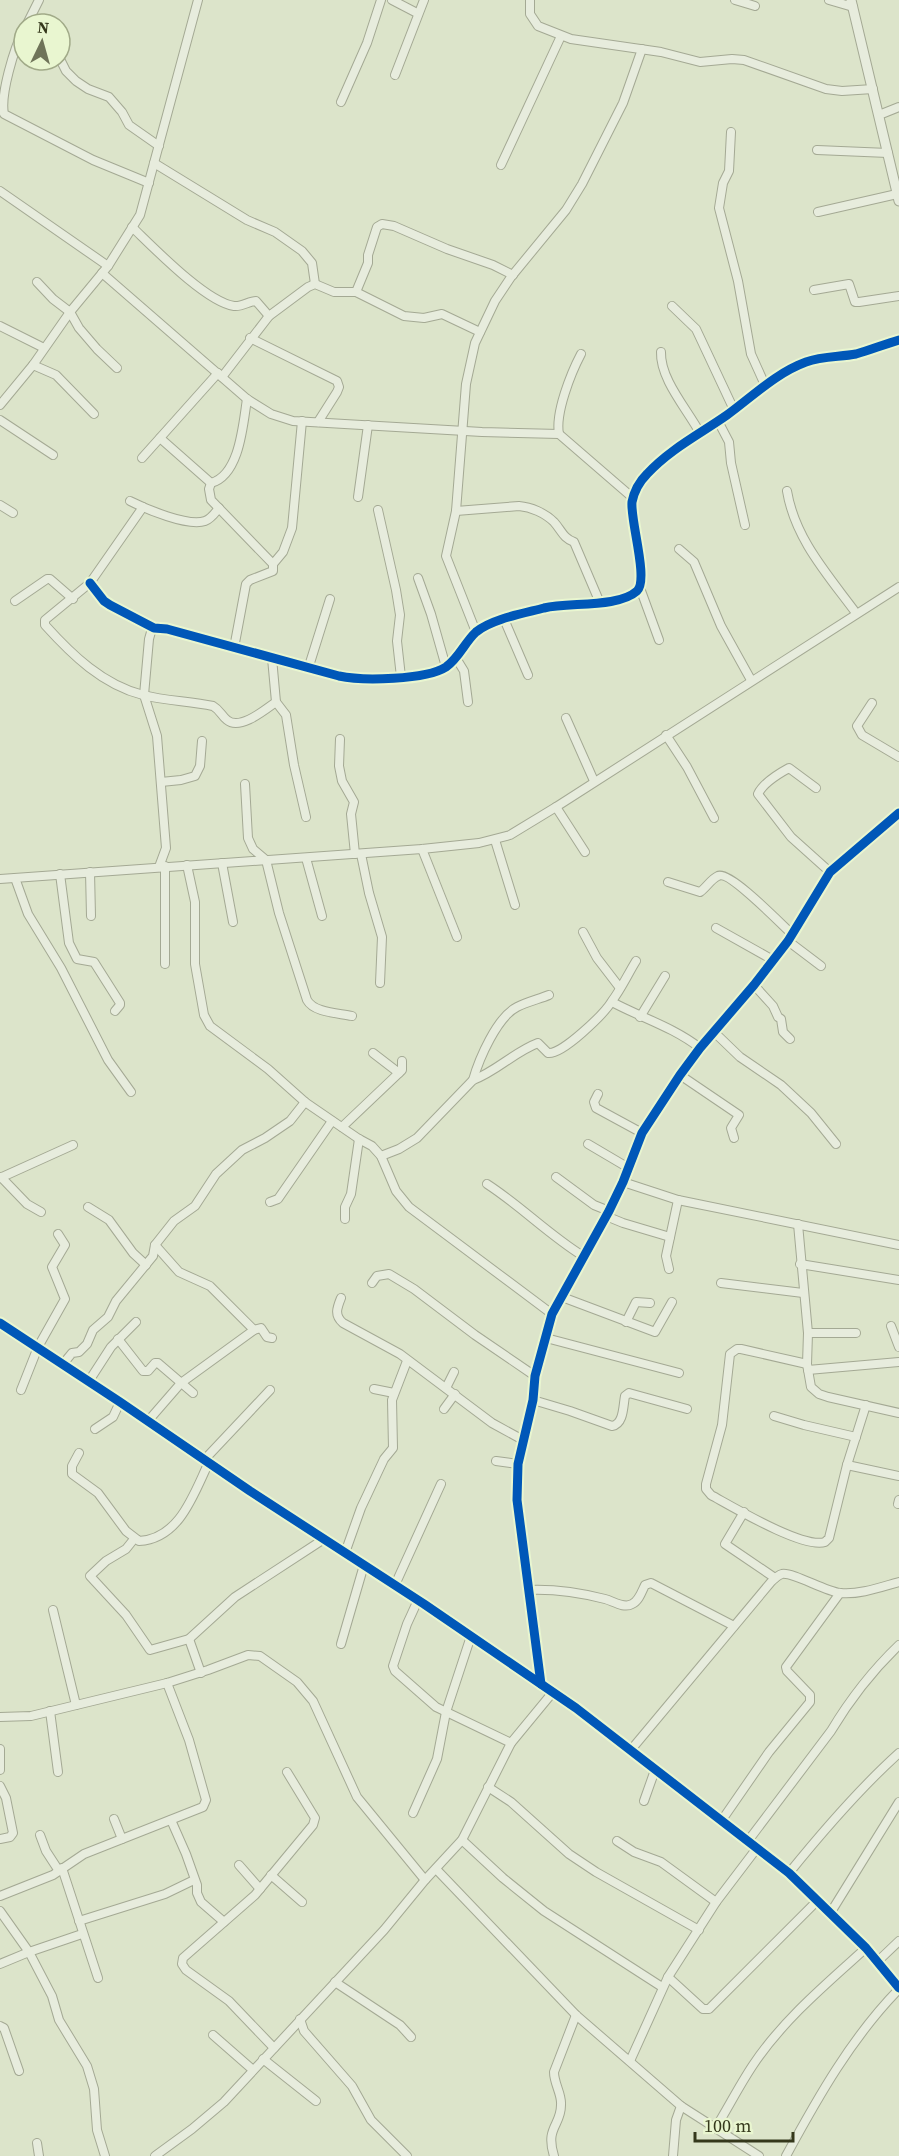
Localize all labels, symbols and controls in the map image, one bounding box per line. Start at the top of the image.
north arrow [12,12,72,72]
text: N [37,16,50,39]
scale bar [695,2105,792,2143]
text: 100 m [704,2113,751,2138]

